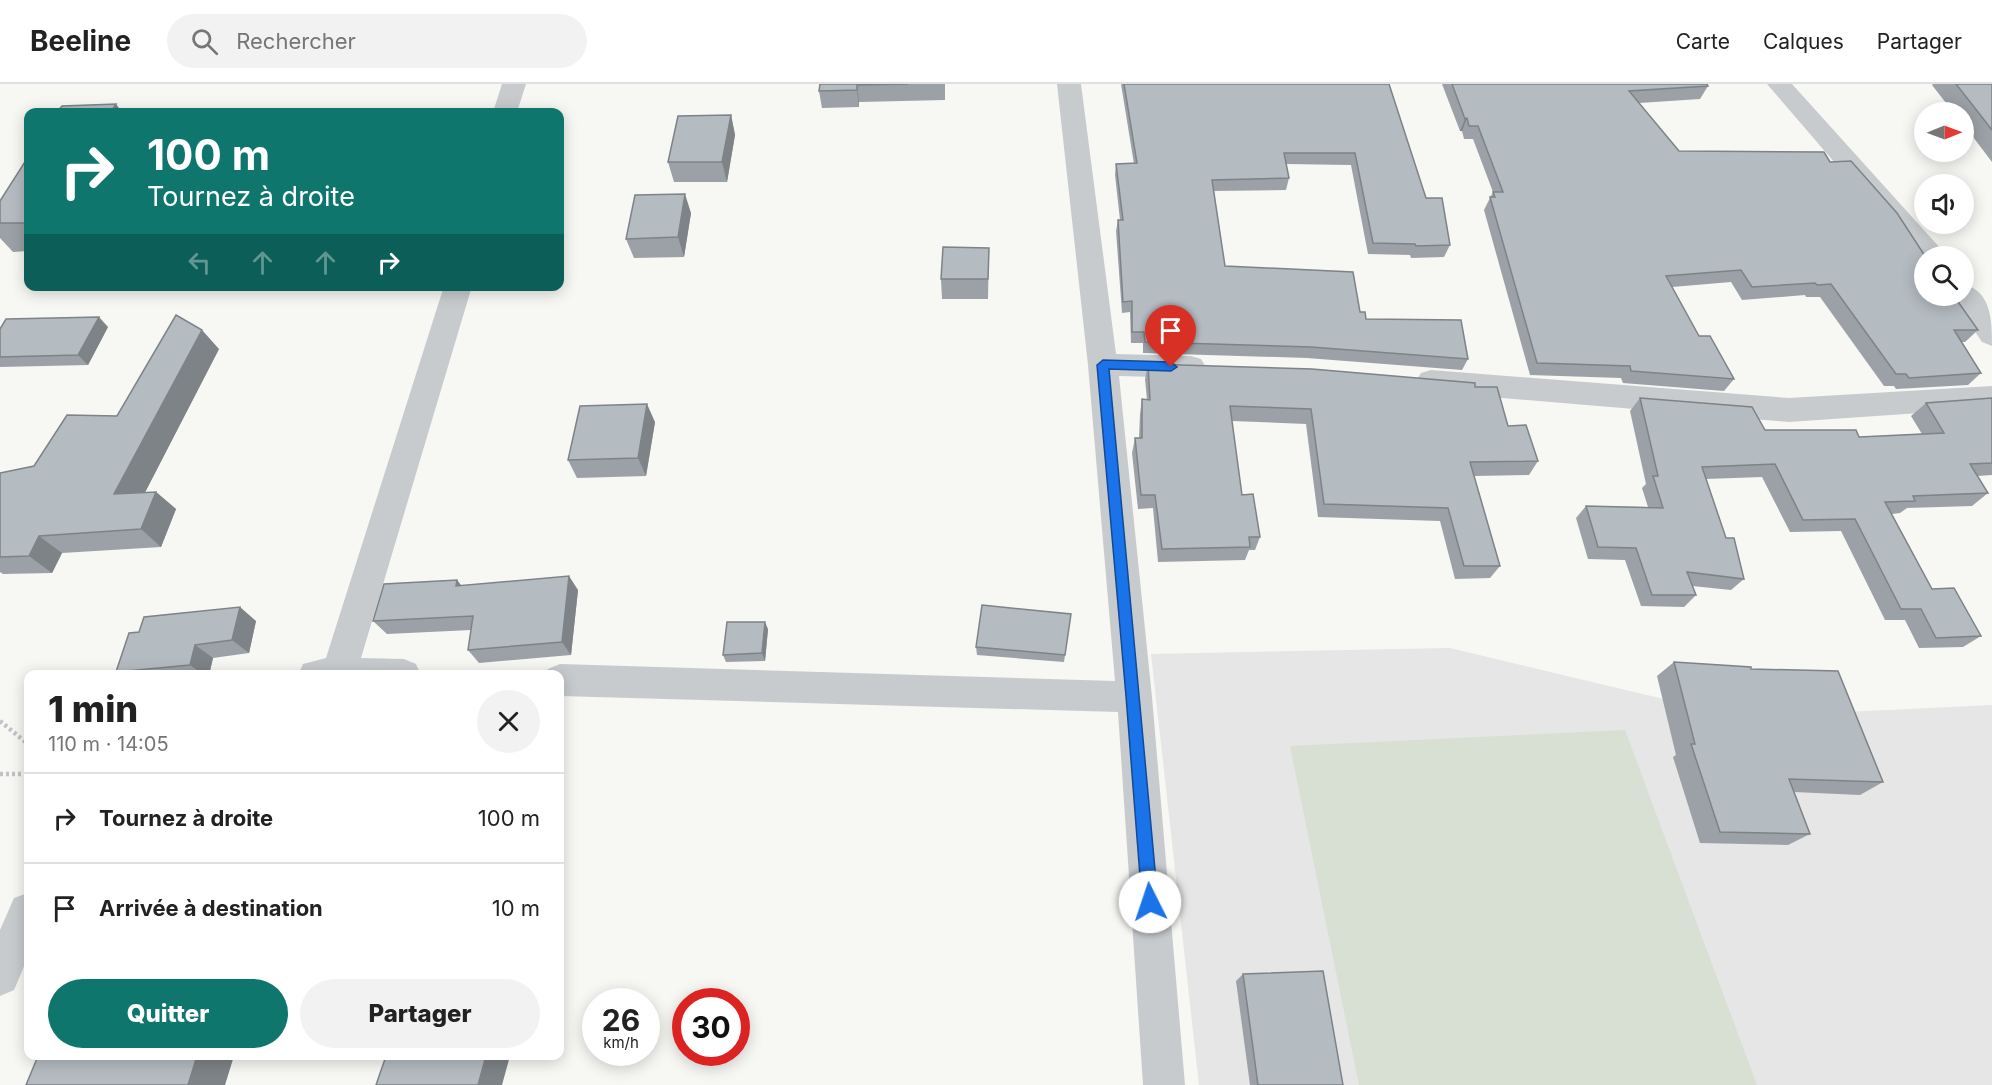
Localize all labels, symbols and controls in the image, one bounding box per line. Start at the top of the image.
search box [167,14,587,68]
text: Beeline [30,24,131,58]
icon: search [188,25,221,58]
text: Rechercher [236,28,356,54]
text: Carte [1676,29,1730,54]
text: Calques [1763,29,1844,54]
text: Partager [1877,29,1962,54]
north arrow [1914,102,1974,162]
map controls [1914,102,1974,306]
text: 100 m [147,129,270,180]
icon: right [48,132,126,210]
button: sound [1914,174,1974,234]
text: Tournez à droite [147,180,355,213]
icon: left [183,246,216,279]
icon: ahead [246,246,279,279]
icon: ahead [309,246,342,279]
icon: right [372,246,405,279]
button: search [1914,246,1974,306]
pin [1145,305,1196,367]
icon: arrive [1154,314,1187,347]
text: 1 min [48,687,138,731]
button: close [477,690,540,753]
text: 110 m · 14:05 [48,732,169,756]
icon: right [48,802,81,835]
text: Tournez à droite [99,805,273,831]
text: 100 m [478,805,540,831]
position arrow [1118,870,1182,934]
icon: arrive [48,892,81,925]
text: Arrivée à destination [99,895,323,921]
text: 10 m [492,895,540,921]
button: Quitter [48,979,288,1048]
button: Partager [300,979,540,1048]
speed limit sign: 30 [672,988,750,1066]
text: 26 [602,1002,640,1038]
text: km/h [603,1033,639,1052]

